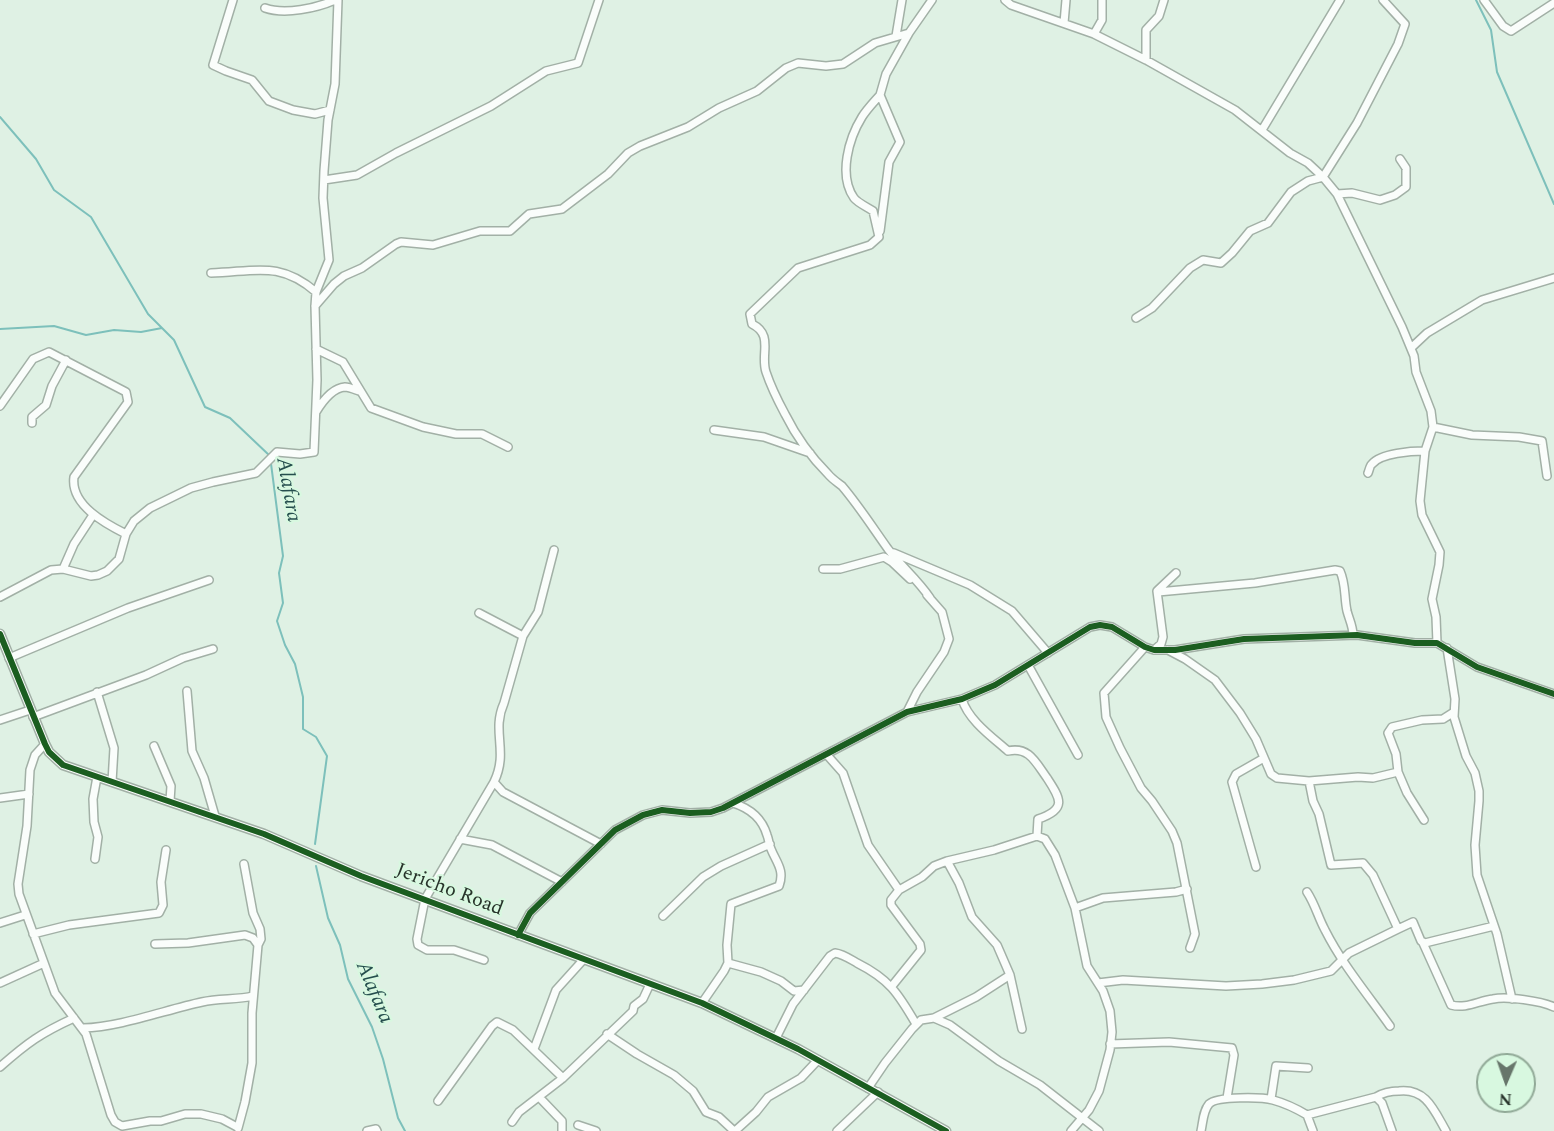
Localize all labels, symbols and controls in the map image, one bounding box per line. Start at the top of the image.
water label: Alafara [269,456,305,524]
street label: Jericho Road [392,859,506,923]
water label: Alafara [349,958,397,1028]
north arrow [1476,1053,1536,1113]
text: N [1498,1087,1512,1111]

